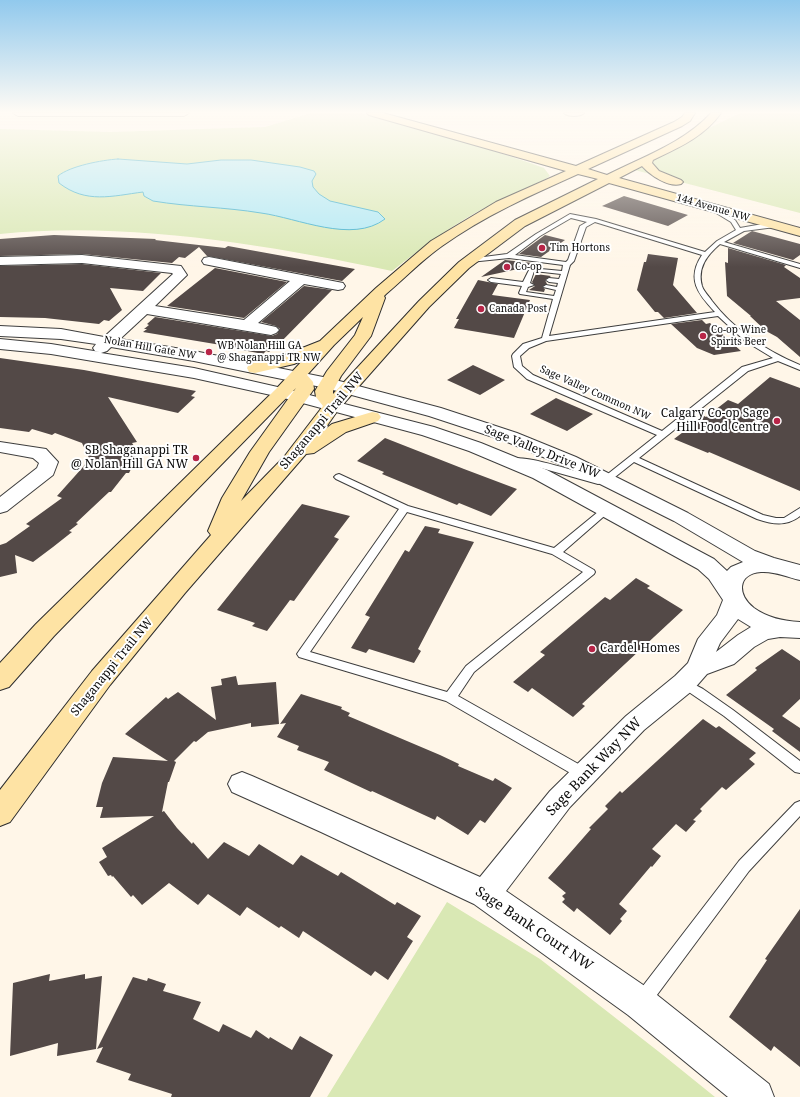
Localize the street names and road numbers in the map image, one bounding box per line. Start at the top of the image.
street label: 144 Avenue NW [675,192,751,224]
street label: Nolan Hill Gate NW [103,334,197,362]
street label: Sage Valley Common NW [538,363,652,423]
street label: Shaganappi Trail NW [277,370,367,472]
street label: Sage Valley Drive NW [482,422,602,482]
street label: Shaganappi Trail NW [68,615,156,719]
street label: Sage Bank Way NW [543,714,645,820]
street label: Sage Bank Court NW [472,883,596,975]

